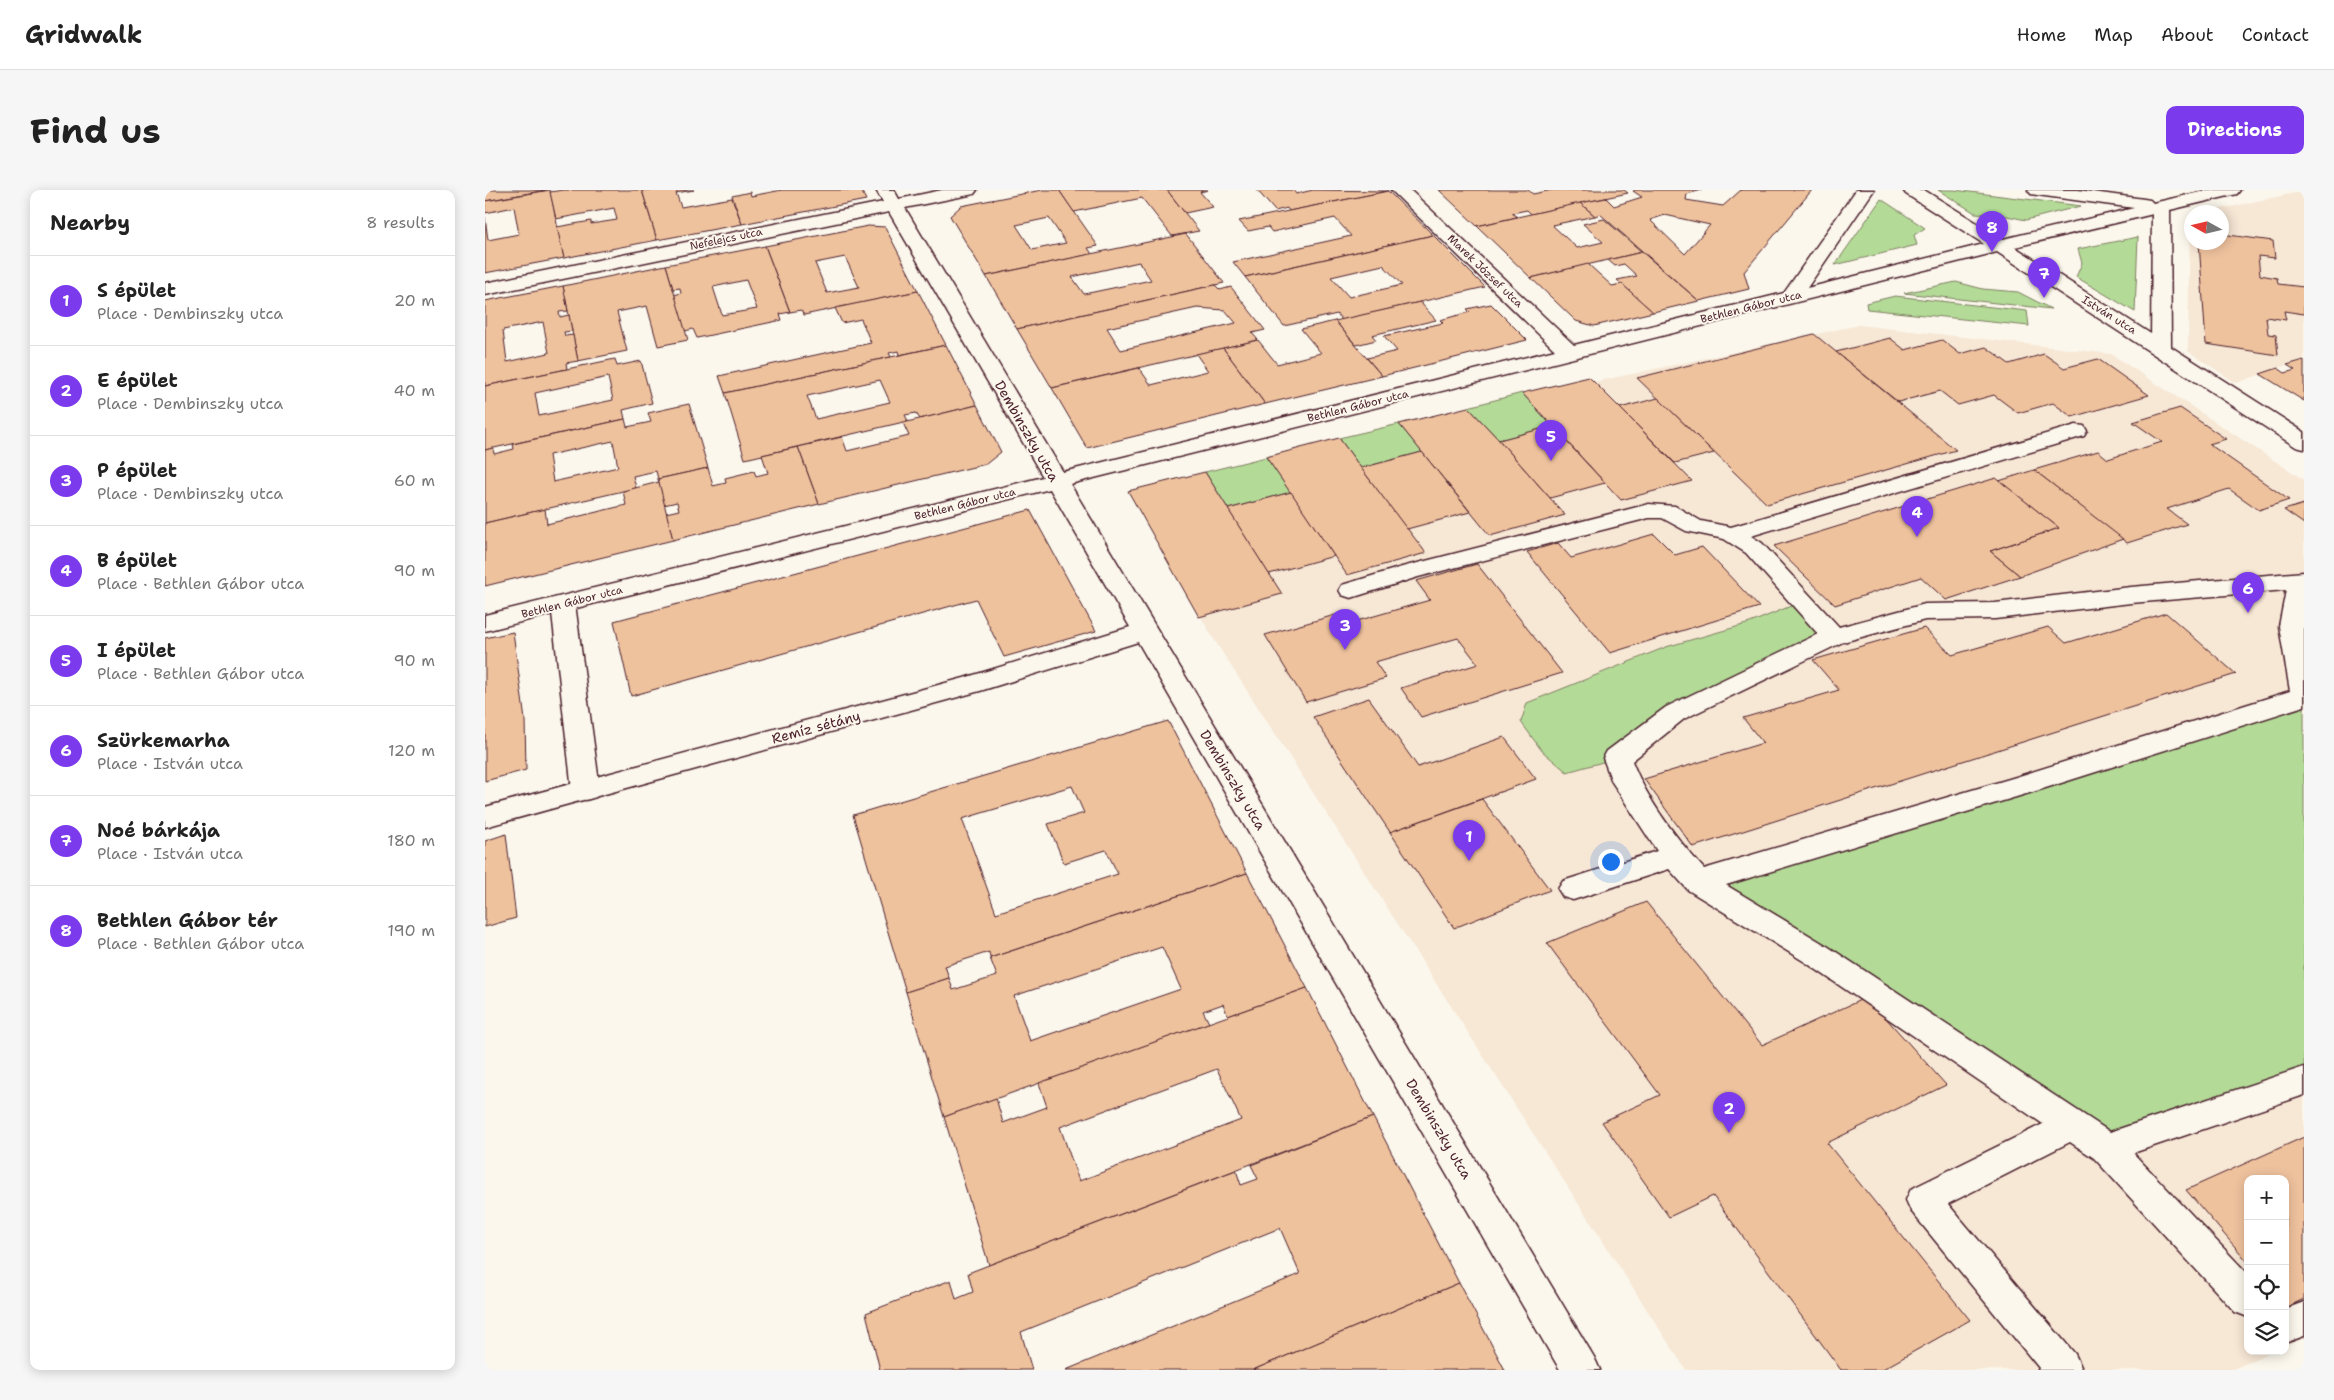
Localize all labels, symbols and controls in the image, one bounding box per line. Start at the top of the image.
text: Gridwalk [25,19,142,51]
text: Home [2017,23,2066,47]
text: Map [2094,23,2133,47]
text: About [2161,23,2214,47]
text: Contact [2242,23,2309,47]
button: Directions [2166,106,2304,154]
text: Find us [30,107,161,154]
north arrow [2184,205,2229,250]
text: Nearby [50,209,130,237]
pin: 8 [1976,211,2008,252]
text: 8 results [366,212,435,233]
street label: Nefelejcs utca [688,224,764,254]
street label: Marek József utca [1444,231,1526,311]
pin: 7 [2028,257,2060,298]
text: S épület [97,278,176,303]
street label: Bethlen Gábor utca [1699,287,1803,327]
text: 1 [62,290,70,311]
text: 20 m [394,290,435,311]
street label: István utca [2079,292,2139,338]
text: Place · Dembinszky utca [97,303,283,324]
text: E épület [97,368,178,393]
street label: Dembinszky utca [991,377,1063,485]
text: 2 [60,380,72,401]
text: 40 m [393,380,435,401]
street label: Bethlen Gábor utca [1306,386,1410,426]
text: Place · Dembinszky utca [97,393,283,414]
pin: 5 [1535,420,1567,461]
text: P épület [97,458,177,483]
text: 3 [60,470,72,491]
text: 60 m [394,470,435,491]
text: Place · Dembinszky utca [97,483,283,504]
street label: Bethlen Gábor utca [913,484,1017,524]
pin: 4 [1901,496,1933,537]
text: B épület [97,548,177,573]
text: 4 [60,560,72,581]
text: 90 m [394,560,435,581]
pin: 6 [2232,572,2264,613]
text: Place · Bethlen Gábor utca [97,573,304,594]
street label: Bethlen Gábor utca [520,582,624,622]
pin: 3 [1329,609,1361,650]
text: I épület [97,638,176,663]
text: 5 [61,650,71,671]
text: 90 m [394,650,435,671]
text: Place · Bethlen Gábor utca [97,663,304,684]
street label: Remíz sétány [770,706,862,748]
street label: Dembinszky utca [1196,727,1270,834]
text: Szürkemarha [97,728,230,753]
text: 6 [60,740,72,761]
text: 120 m [388,740,435,761]
text: Place · István utca [97,753,243,774]
text: Noé bárkája [97,818,220,843]
pin: 1 [1453,820,1485,861]
text: 7 [60,830,72,851]
text: 180 m [387,830,435,851]
text: Place · István utca [97,843,243,864]
your location [1598,849,1624,875]
text: Bethlen Gábor tér [97,908,278,933]
text: 8 [60,920,72,941]
text: 190 m [388,920,435,941]
text: Place · Bethlen Gábor utca [97,933,304,954]
street label: Dembinszky utca [1402,1076,1476,1183]
pin: 2 [1713,1092,1745,1133]
map controls [2244,1175,2289,1355]
button: + [2244,1175,2289,1220]
button: − [2244,1220,2289,1265]
button: locate [2244,1265,2289,1310]
button: layers [2244,1310,2289,1355]

